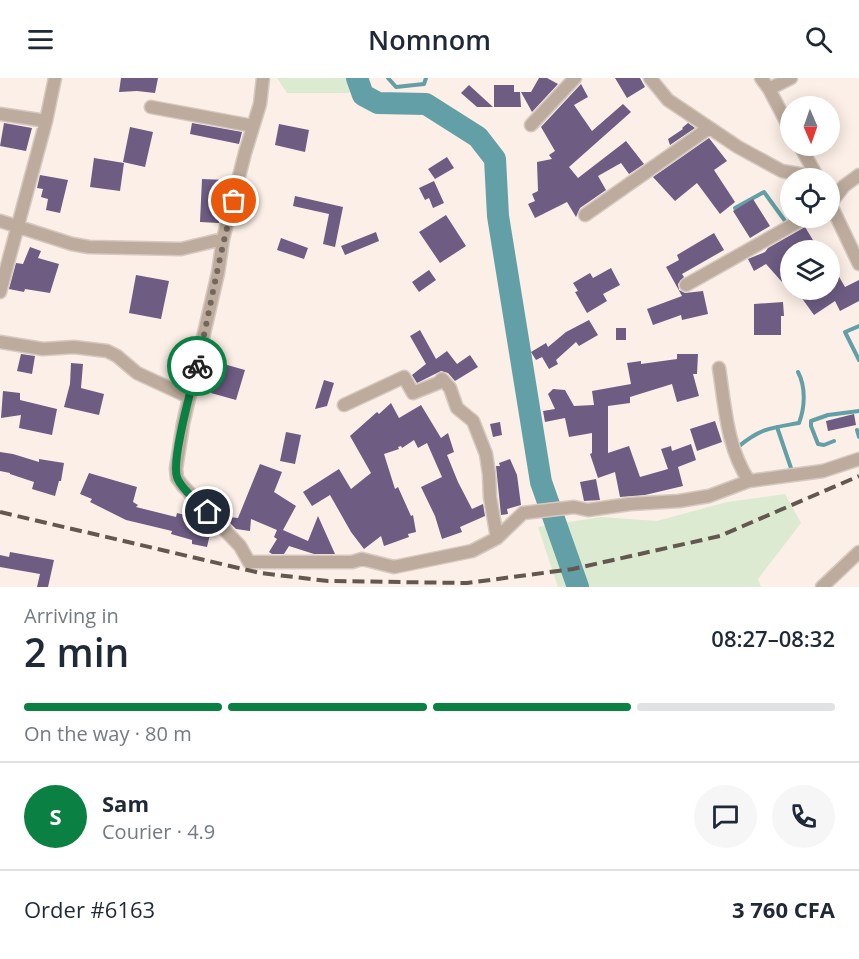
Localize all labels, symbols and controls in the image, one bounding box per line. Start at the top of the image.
text: Nomnom [368,21,491,58]
icon: menu [24,23,57,56]
icon: search [802,23,835,56]
north arrow [780,96,840,156]
map controls [780,96,840,300]
button: locate [780,168,840,228]
pin [208,175,259,226]
icon: bag [217,184,250,217]
button: layers [780,240,840,300]
courier [167,336,227,396]
icon: bike [181,350,214,383]
pin [182,486,233,537]
icon: home [191,495,224,528]
text: Arriving in [24,602,119,629]
text: 08:27–08:32 [711,623,835,653]
text: 2 min [24,625,129,678]
text: On the way · 80 m [24,720,192,747]
button: chat [694,785,757,848]
button: phone [772,785,835,848]
text: Sam [102,788,149,818]
text: S [49,801,62,831]
text: Courier · 4.9 [102,818,215,845]
text: Order #6163 [24,894,155,924]
text: 3 760 CFA [732,894,835,924]

